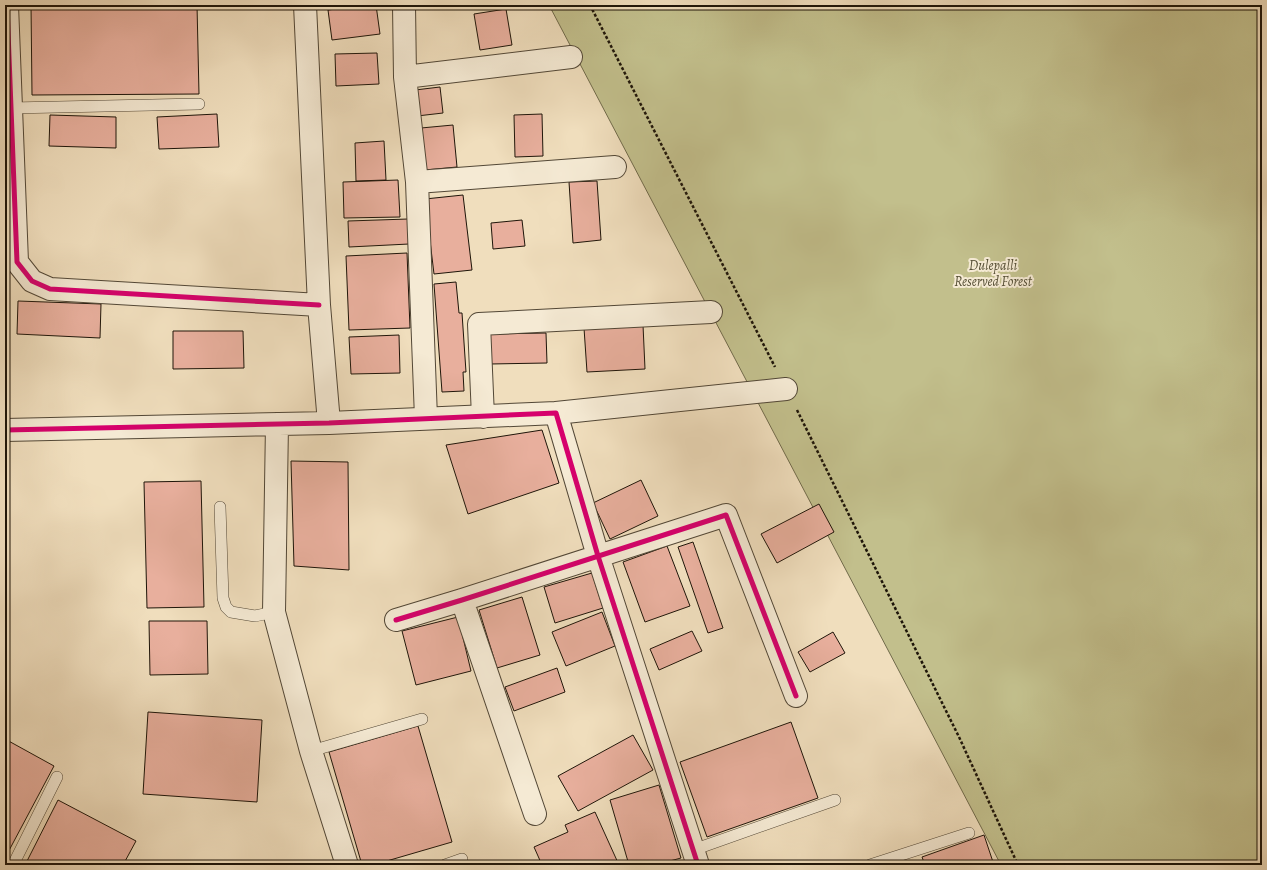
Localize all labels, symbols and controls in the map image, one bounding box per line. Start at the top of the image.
park label: Dulepalli Reserved Forest [954,256,1033,291]

